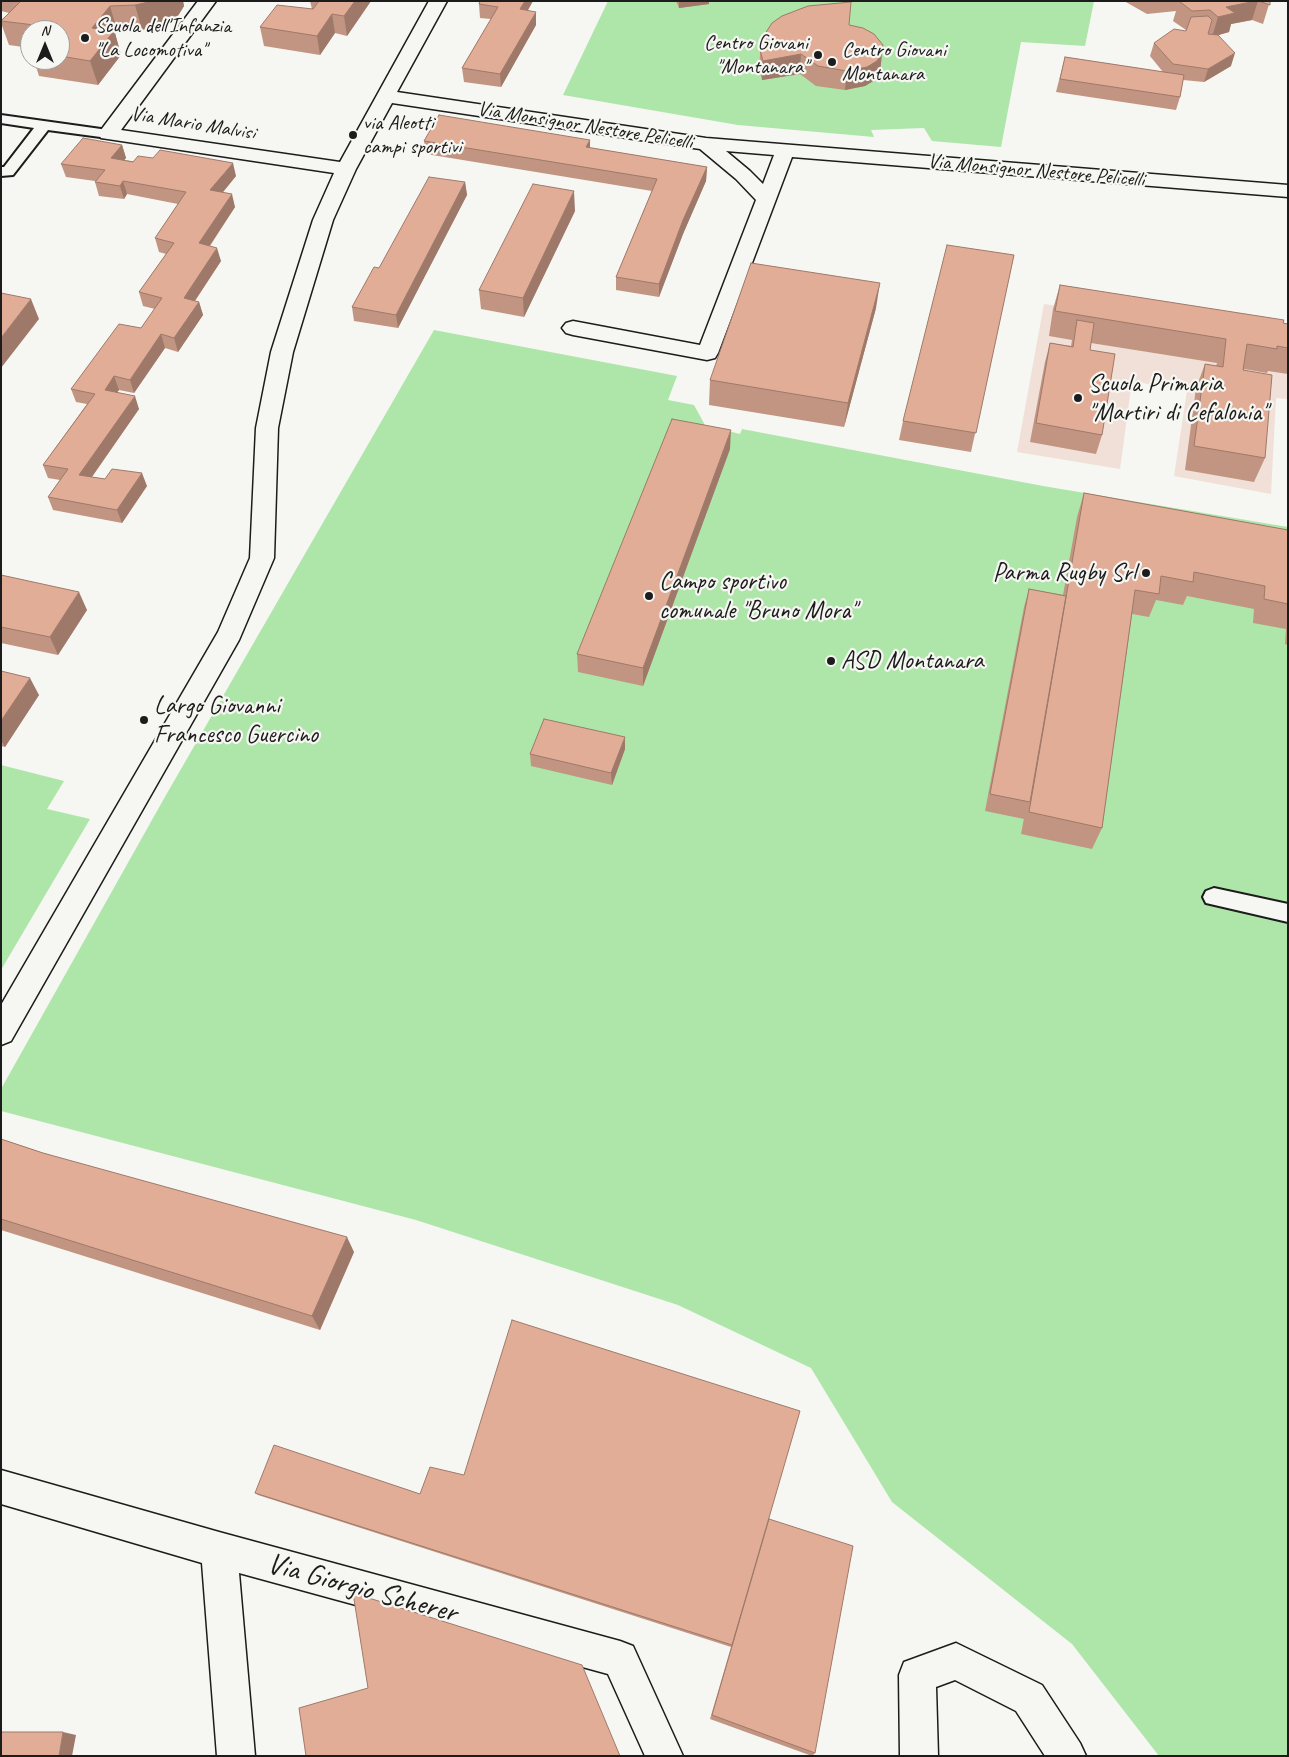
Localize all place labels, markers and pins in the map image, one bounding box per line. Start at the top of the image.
place label: Scuola dell'Infanzia "La Locomotiva" [95,13,231,63]
place label: Centro Giovani "Montanara" [704,30,808,80]
marker: Scuola dell'Infanzia "La Locomotiva" [79,32,91,44]
place label: Centro Giovani Montanara [842,37,946,87]
marker: Centro Giovani "Montanara" [812,49,824,61]
marker: Centro Giovani Montanara [826,56,838,68]
place label: via Aleotti campi sportivi [363,110,461,160]
marker: via Aleotti campi sportivi [347,129,359,141]
place label: Scuola Primaria "Martiri di Cefalonia" [1088,369,1267,428]
marker: Scuola Primaria "Martiri di Cefalonia" [1072,392,1084,404]
place label: Parma Rugby Srl [993,558,1136,588]
place label: Campo sportivo comunale "Bruno Mora" [659,567,856,626]
marker: Parma Rugby Srl [1140,567,1152,579]
marker: Campo sportivo comunale "Bruno Mora" [643,590,655,602]
place label: ASD Montanara [841,646,983,676]
marker: ASD Montanara [825,655,837,667]
place label: Largo Giovanni Francesco Guercino [154,691,318,750]
marker: Largo Giovanni Francesco Guercino [138,714,150,726]

